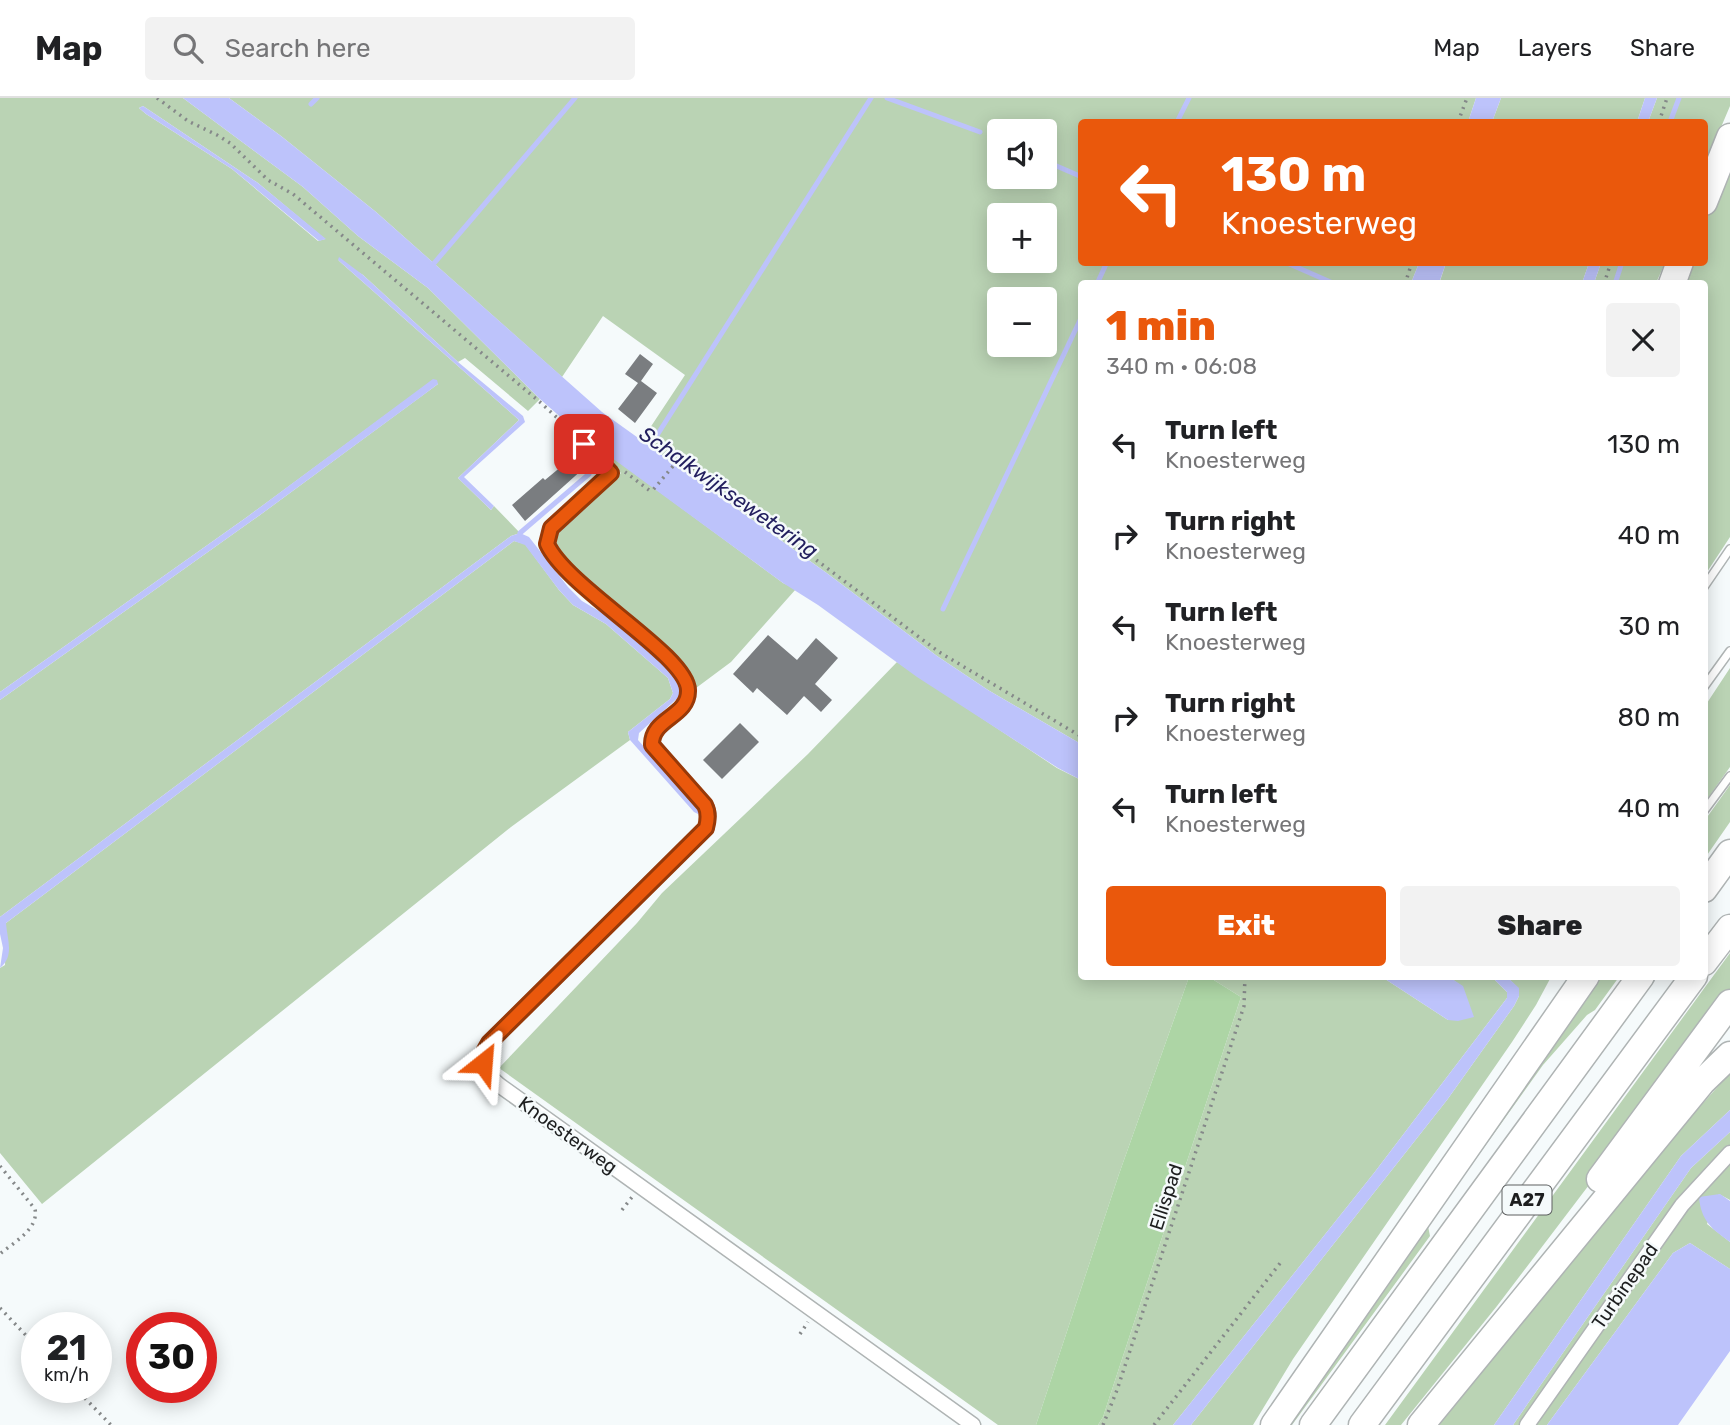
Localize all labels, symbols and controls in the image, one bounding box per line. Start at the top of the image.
search box [145,17,635,80]
text: Map [35,29,103,68]
icon: search [169,29,207,67]
text: Search here [225,33,370,64]
text: Map [1433,34,1480,62]
text: Layers [1518,34,1592,62]
text: Share [1630,34,1695,62]
map controls [987,119,1057,357]
button: sound [987,119,1057,189]
text: 130 m [1221,145,1366,203]
icon: left [1106,147,1197,238]
button: + [987,203,1057,273]
text: Knoesterweg [1221,204,1417,242]
button: − [987,287,1057,357]
text: 1 min [1106,301,1216,351]
button: close [1606,303,1680,377]
text: 340 m · 06:08 [1106,352,1257,380]
pin [554,414,614,474]
text: Turn left [1165,415,1277,446]
water label: Schalkwijksewetering [635,421,823,563]
icon: arrive [565,425,603,463]
icon: left [1106,426,1144,464]
text: 130 m [1607,429,1680,460]
text: Knoesterweg [1165,446,1306,474]
text: Turn right [1165,506,1295,537]
icon: right [1106,517,1144,555]
text: 40 m [1618,520,1680,551]
text: Knoesterweg [1165,537,1306,565]
text: Turn left [1165,597,1277,628]
icon: left [1106,608,1144,646]
text: 30 m [1618,611,1680,642]
text: Knoesterweg [1165,628,1306,656]
text: Turn right [1165,688,1295,719]
icon: right [1106,699,1144,737]
text: 80 m [1617,702,1680,733]
text: Knoesterweg [1165,719,1306,747]
text: Turn left [1165,779,1277,810]
icon: left [1106,790,1144,828]
text: 40 m [1618,793,1680,824]
text: Knoesterweg [1165,810,1306,838]
button: Exit [1106,886,1386,966]
button: Share [1400,886,1680,966]
position arrow [446,1026,520,1100]
street label: Knoesterweg [514,1091,622,1179]
street label: Ellispad [1145,1161,1187,1233]
road number: A27 [1502,1185,1552,1214]
street label: Turbinepad [1587,1239,1663,1333]
speed limit sign: 30 [126,1312,217,1403]
text: 21 [46,1327,87,1369]
text: km/h [44,1364,89,1386]

